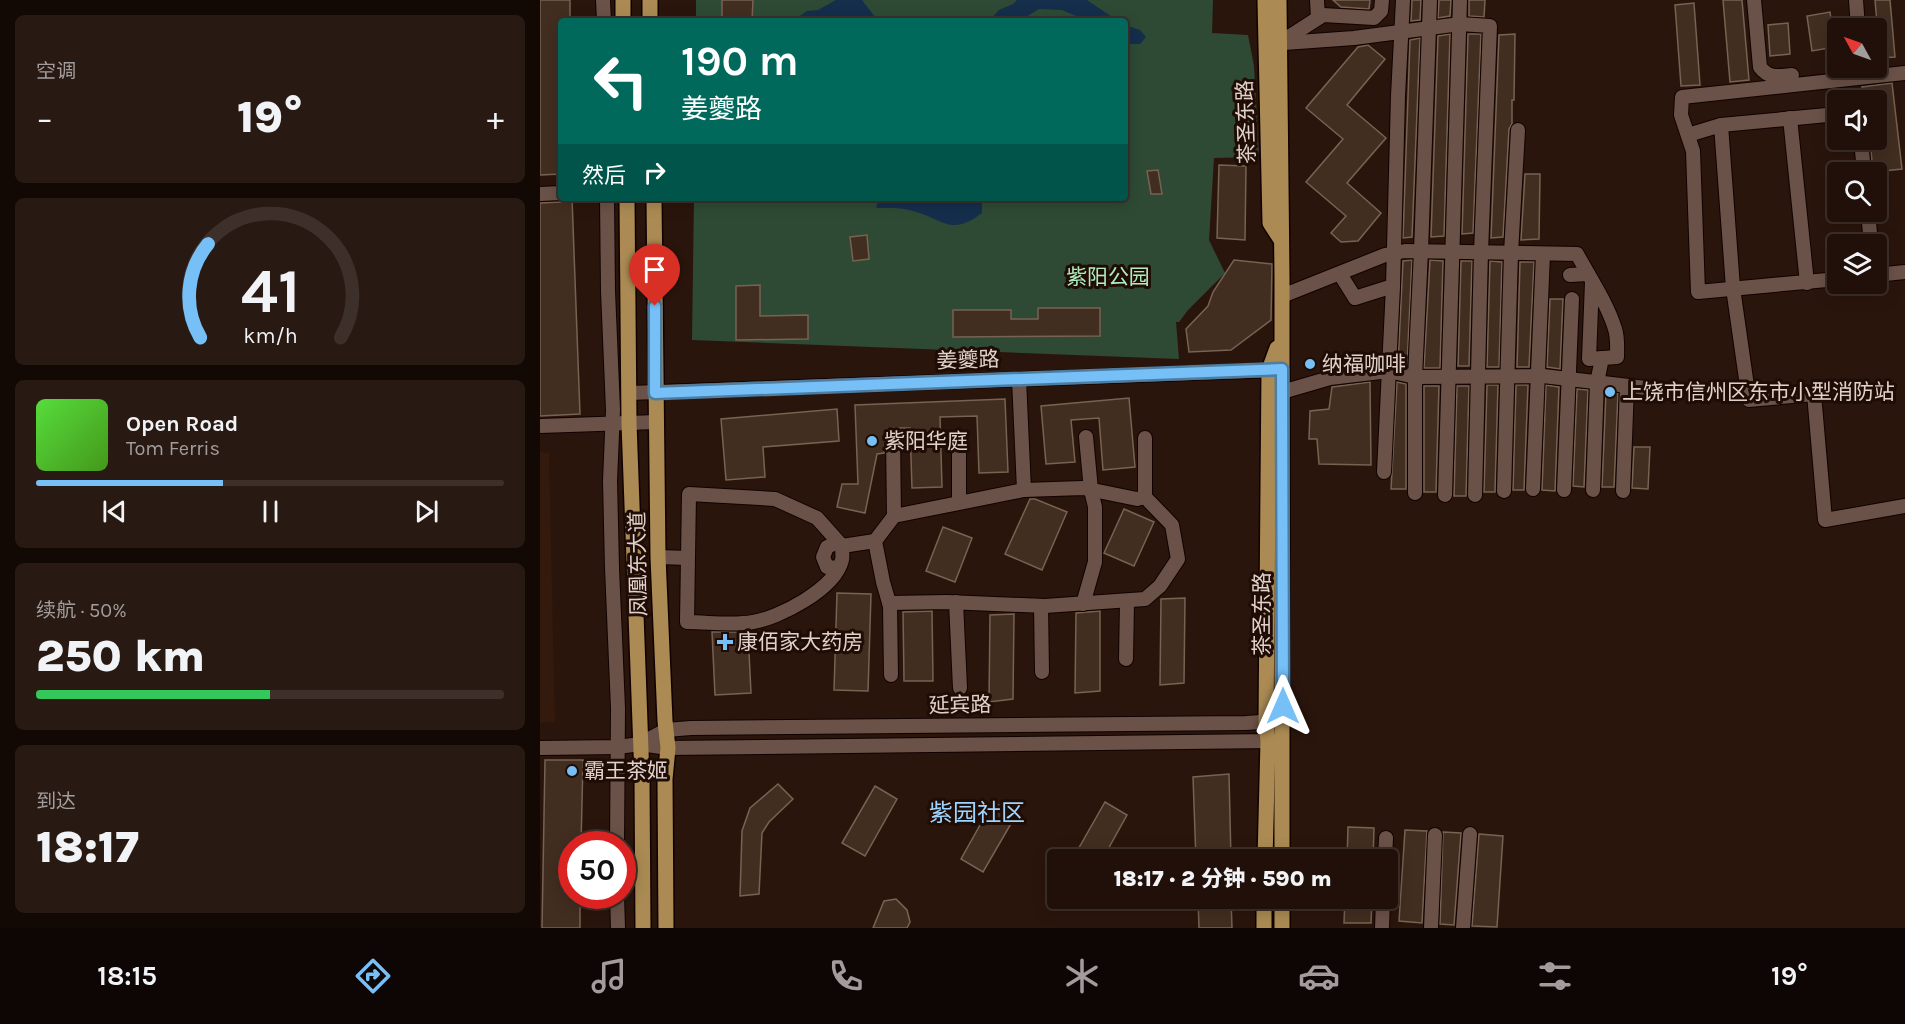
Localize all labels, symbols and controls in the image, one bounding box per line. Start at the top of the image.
north arrow [1827,18,1887,78]
map controls [1827,18,1887,294]
text: 190 m [681,36,799,86]
icon: left [582,42,660,120]
text: 空调 [36,60,76,83]
street label: 茶圣东路 [1233,80,1259,164]
button: sound [1827,90,1887,150]
text: 19° [237,91,303,143]
text: 姜夔路 [681,93,762,125]
text: − [36,99,53,137]
text: + [487,99,504,137]
icon: right [638,156,671,189]
button: search [1827,162,1887,222]
text: 然后 [582,163,626,189]
button: layers [1827,234,1887,294]
pin [629,244,680,306]
icon: arrive [638,253,671,286]
text: 41 [240,256,300,329]
park label: 紫阳公园 [1066,265,1150,289]
text: km/h [243,324,297,349]
street label: 姜夔路 [936,347,1000,373]
place label: 纳福咖啡 [1322,352,1406,376]
marker: 纳福咖啡 [1303,357,1317,371]
place label: 上饶市信州区东市小型消防站 [1622,380,1895,404]
marker: 上饶市信州区东市小型消防站 [1603,385,1617,399]
text: Open Road [126,411,238,437]
place label: 紫阳华庭 [884,429,968,453]
marker: 紫阳华庭 [865,434,879,448]
text: Tom Ferris [126,437,220,460]
icon: previous [98,495,131,528]
icon: pause [254,495,287,528]
icon: next [410,495,443,528]
street label: 凤凰东大道 [625,511,651,617]
street label: 茶圣东路 [1250,572,1274,656]
text: 续航 · 50% [36,599,127,622]
text: 250 km [36,630,205,682]
place label: 康佰家大药房 [737,630,863,654]
marker: 康佰家大药房 [718,635,732,649]
position arrow [1251,674,1315,738]
street label: 延宾路 [928,692,992,718]
place label: 霸王茶姬 [584,759,668,783]
marker: 霸王茶姬 [565,764,579,778]
text: 到达 [36,790,76,813]
district label: 紫园社区 [929,799,1025,827]
text: 18:17 [36,821,139,873]
speed limit sign: 50 [558,831,636,909]
text: 18:17 · 2 分钟 · 590 m [1113,866,1332,892]
icon: directions [352,955,394,997]
icon: music [588,955,630,997]
icon: phone [825,955,867,997]
icon: climate [1061,955,1103,997]
icon: car [1298,955,1340,997]
icon: filters [1534,955,1576,997]
text: 18:15 [97,960,157,992]
text: 19° [1771,960,1808,992]

